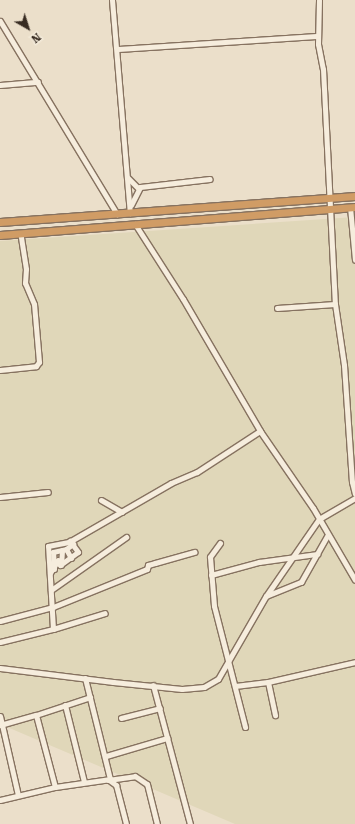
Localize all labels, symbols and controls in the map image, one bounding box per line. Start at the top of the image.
north arrow [8,8,48,48]
text: N [28,30,43,45]

